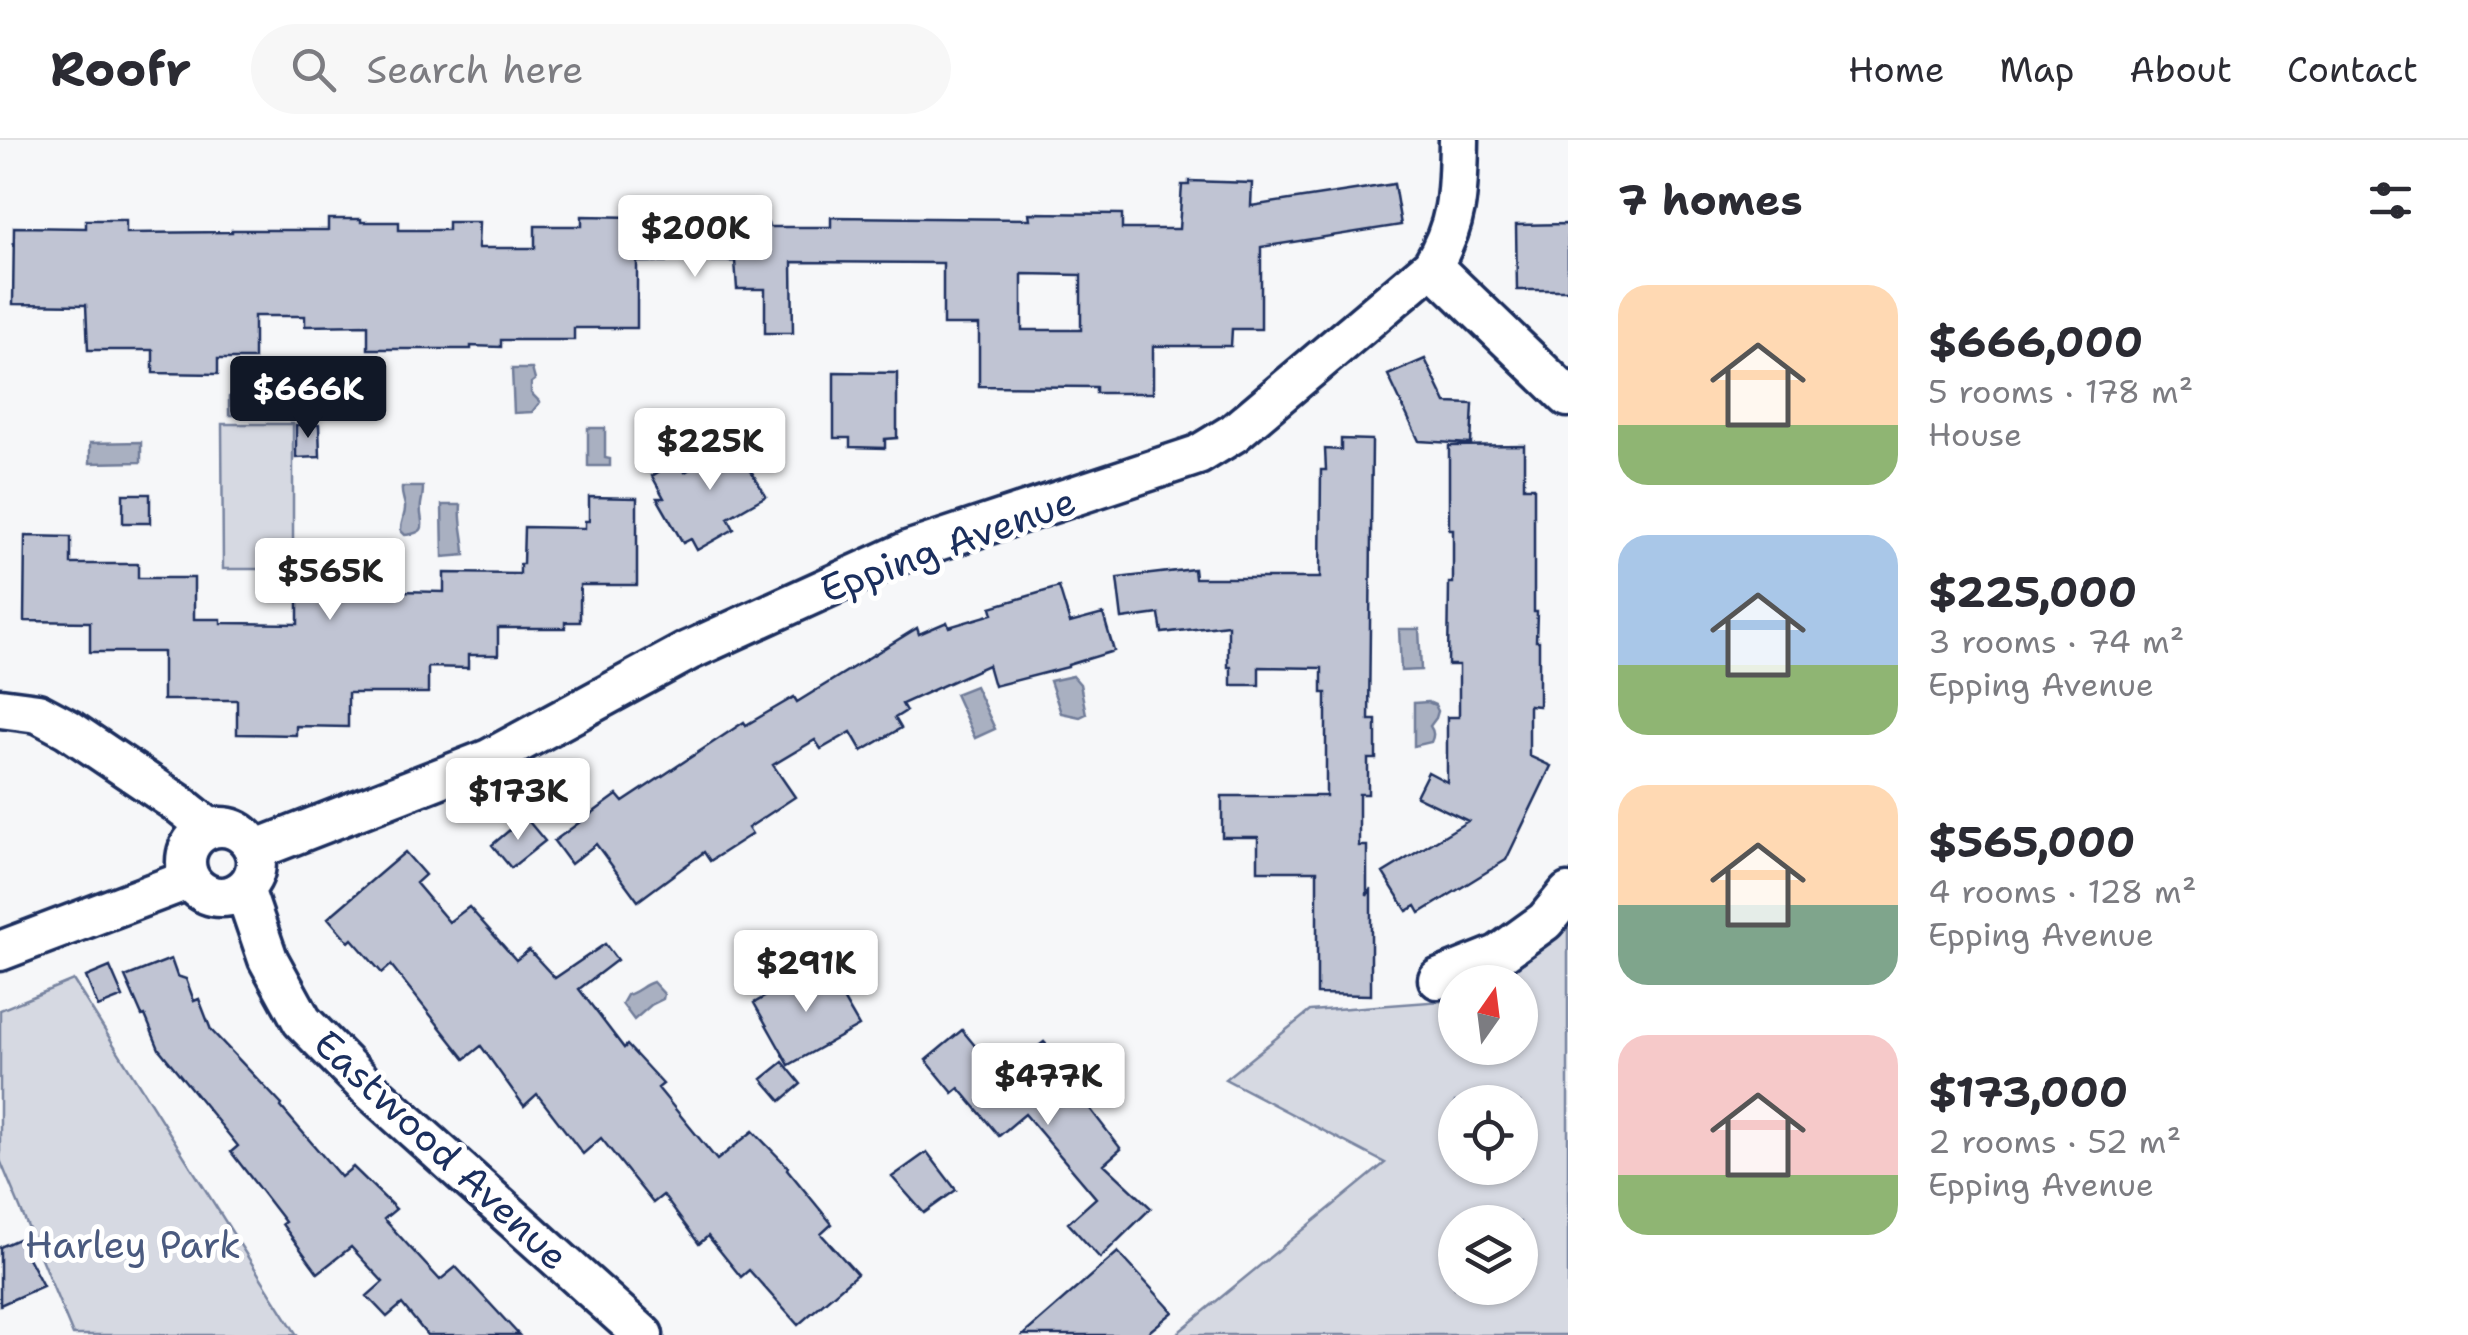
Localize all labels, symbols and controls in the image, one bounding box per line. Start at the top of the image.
search box [251,24,951,114]
text: Roofr [50,37,191,101]
icon: search [286,42,341,97]
text: Search here [366,44,583,95]
text: Home [1848,46,1944,93]
text: Map [1999,46,2074,93]
text: About [2129,46,2232,93]
text: Contact [2287,46,2418,93]
text: 7 homes [1618,172,1803,228]
icon: filters [2363,173,2418,228]
pin: $200K [625,195,765,280]
text: $200K [640,206,750,249]
text: $666,000 [1928,314,2143,370]
icon: home [1698,325,1818,445]
pin: $666K [238,356,378,441]
text: $666K [252,367,364,410]
text: 5 rooms · 178 m² [1928,370,2193,413]
pin: $225K [640,408,780,493]
text: House [1928,413,2022,456]
text: $225K [656,419,764,462]
street label: Epping Avenue [813,475,1083,614]
pin: $565K [260,538,400,623]
text: $565K [277,549,383,592]
text: $225,000 [1928,564,2137,620]
icon: home [1698,575,1818,695]
text: 3 rooms · 74 m² [1928,620,2184,663]
text: Epping Avenue [1928,663,2154,706]
pin: $173K [448,758,588,843]
text: $173K [468,769,568,812]
text: $565,000 [1928,814,2135,870]
icon: home [1698,825,1818,945]
text: 4 rooms · 128 m² [1928,870,2196,913]
text: Epping Avenue [1928,913,2154,956]
pin: $291K [736,930,876,1015]
text: $291K [756,941,856,984]
north arrow [1438,965,1538,1065]
map controls [1438,965,1538,1305]
street label: Eastwood Avenue [303,1018,580,1281]
pin: $477K [978,1043,1118,1128]
text: $477K [994,1054,1102,1097]
text: $173,000 [1928,1064,2128,1120]
icon: home [1698,1075,1818,1195]
button: locate [1438,1085,1538,1185]
text: 2 rooms · 52 m² [1928,1120,2181,1163]
text: Epping Avenue [1928,1163,2154,1206]
button: layers [1438,1205,1538,1305]
park label: Harley Park [25,1219,241,1270]

